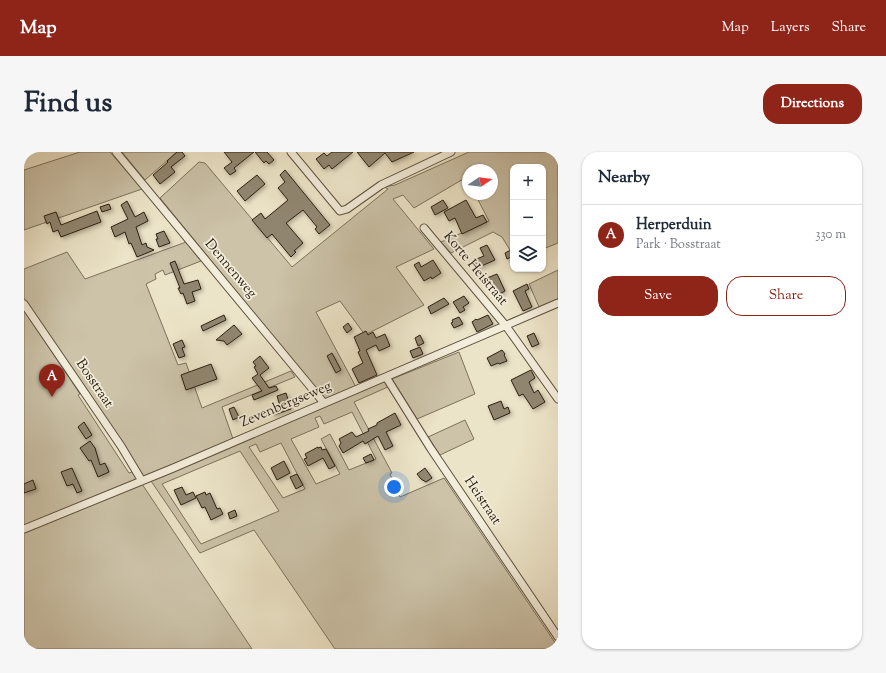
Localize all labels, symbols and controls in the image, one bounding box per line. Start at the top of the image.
text: Map [20,15,57,42]
text: Map [722,18,749,38]
text: Layers [771,18,809,38]
text: Share [831,18,866,38]
text: Find us [24,84,112,124]
button: Directions [763,84,862,124]
north arrow [462,164,498,200]
map controls [510,164,546,272]
button: + [510,164,546,200]
text: Nearby [598,166,650,190]
button: − [510,200,546,236]
text: Herperduin [636,215,712,236]
text: A [606,226,616,244]
text: 330 m [815,226,846,244]
street label: Korte Heistraat [438,228,512,311]
street label: Dennenweg [199,235,261,303]
button: layers [510,236,546,272]
text: Park · Bosstraat [636,236,721,254]
button: Save [598,276,718,316]
button: Share [726,276,846,316]
street label: Bosstraat [70,356,118,413]
pin: A [39,364,65,397]
street label: Zevenbergseweg [237,377,335,433]
street label: Heistraat [458,473,506,529]
your location [384,477,404,497]

